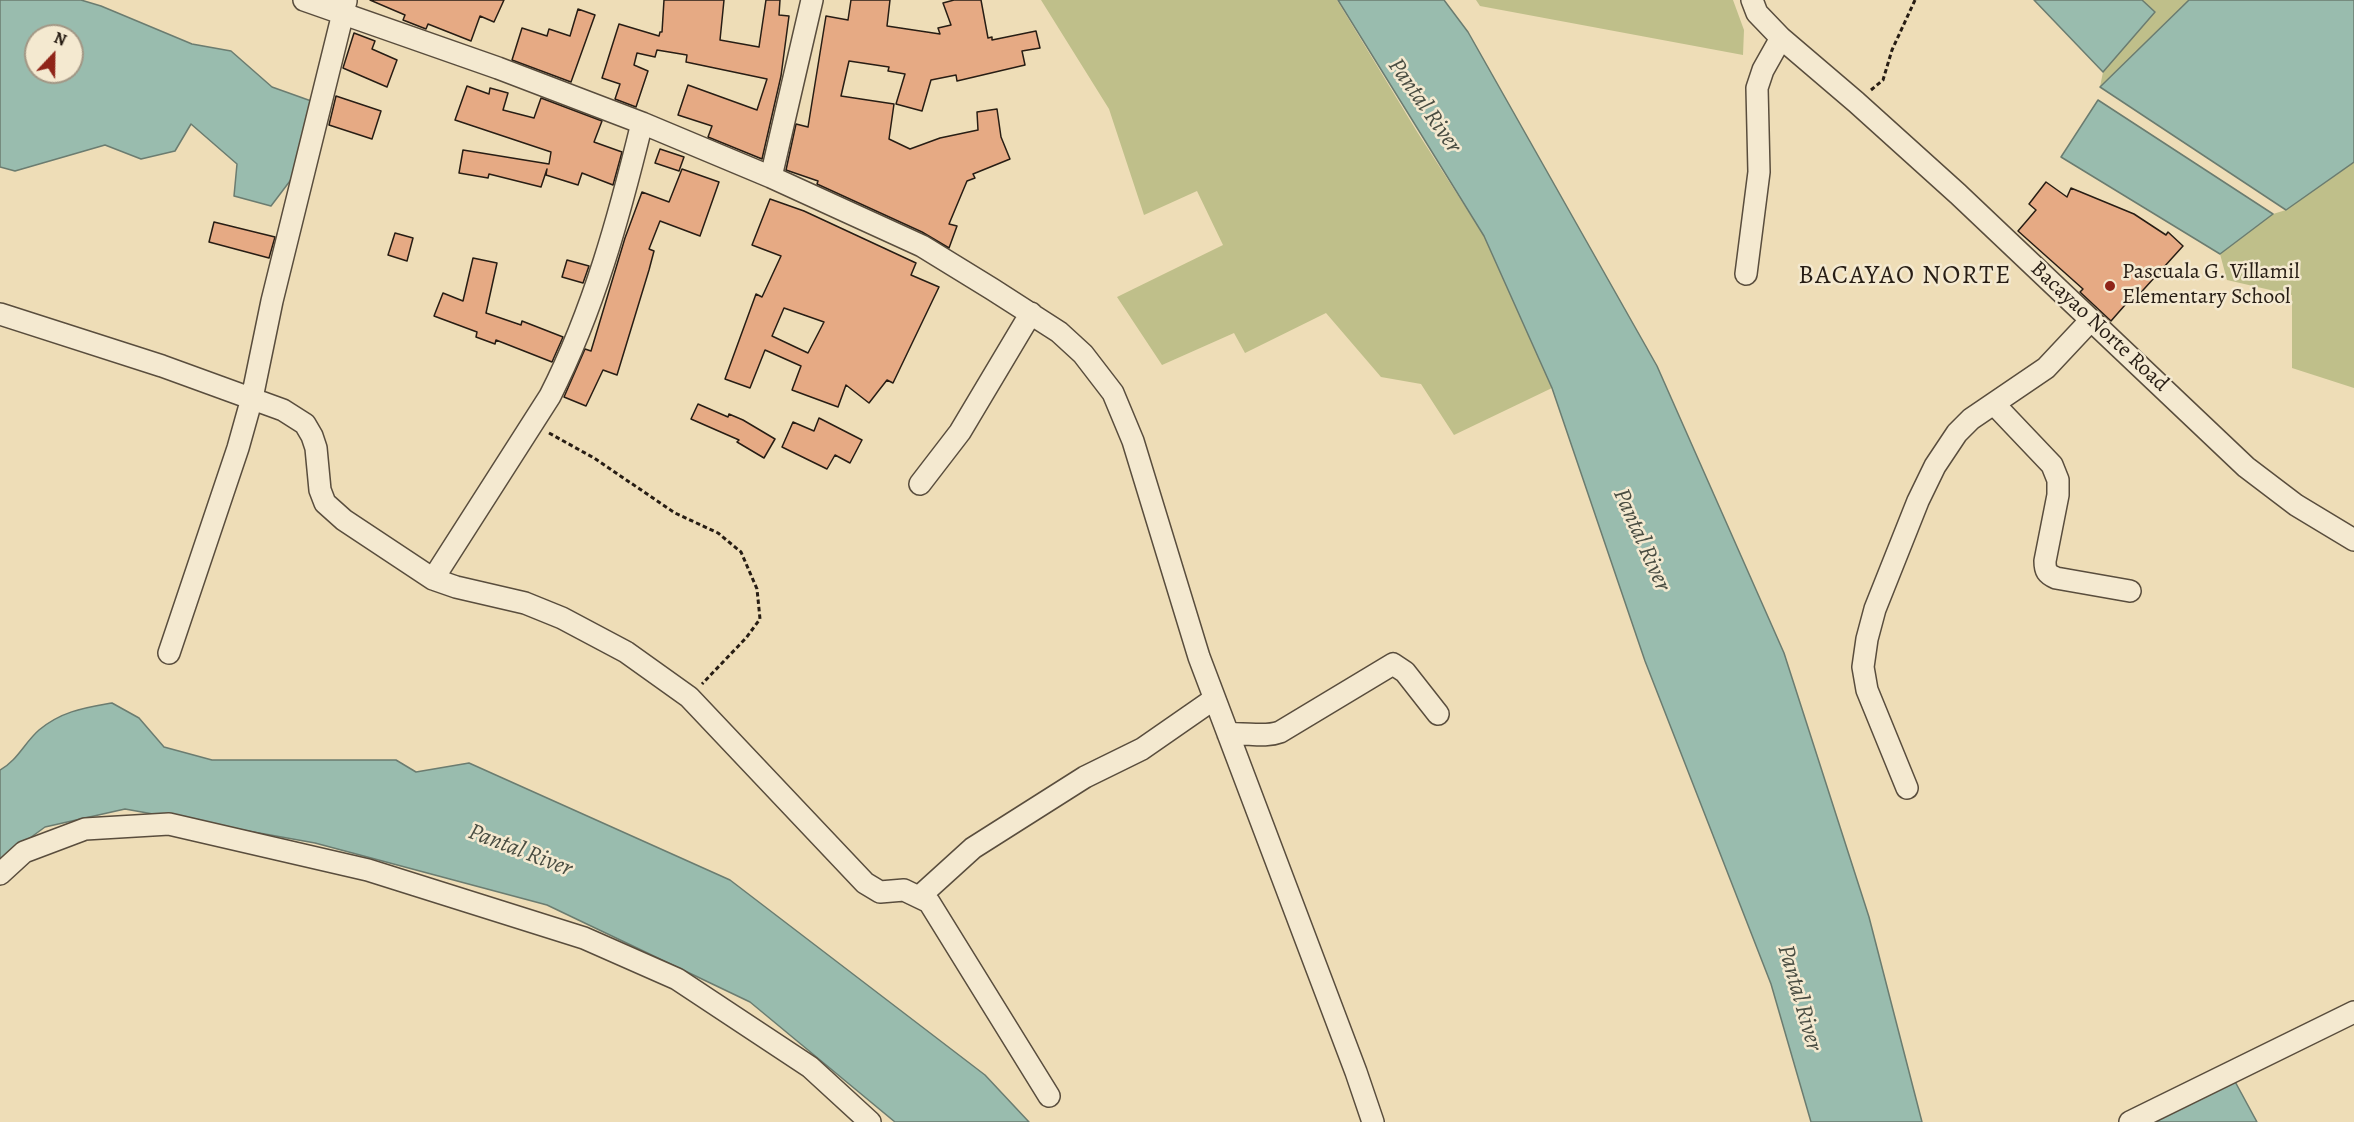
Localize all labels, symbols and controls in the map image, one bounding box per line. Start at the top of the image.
north arrow [24,24,84,84]
text: N [50,27,70,52]
water label: Pantal River [1381,53,1467,159]
street label: Bacayao Norte Road [2024,256,2174,398]
place label: Pascuala G. Villamil Elementary School [2122,260,2300,312]
district label: BACAYAO NORTE [1798,261,2012,293]
marker: Pascuala G. Villamil Elementary School [2103,279,2117,293]
water label: Pantal River [1606,484,1676,596]
water label: Pantal River [464,818,576,884]
water label: Pantal River [1770,942,1828,1054]

